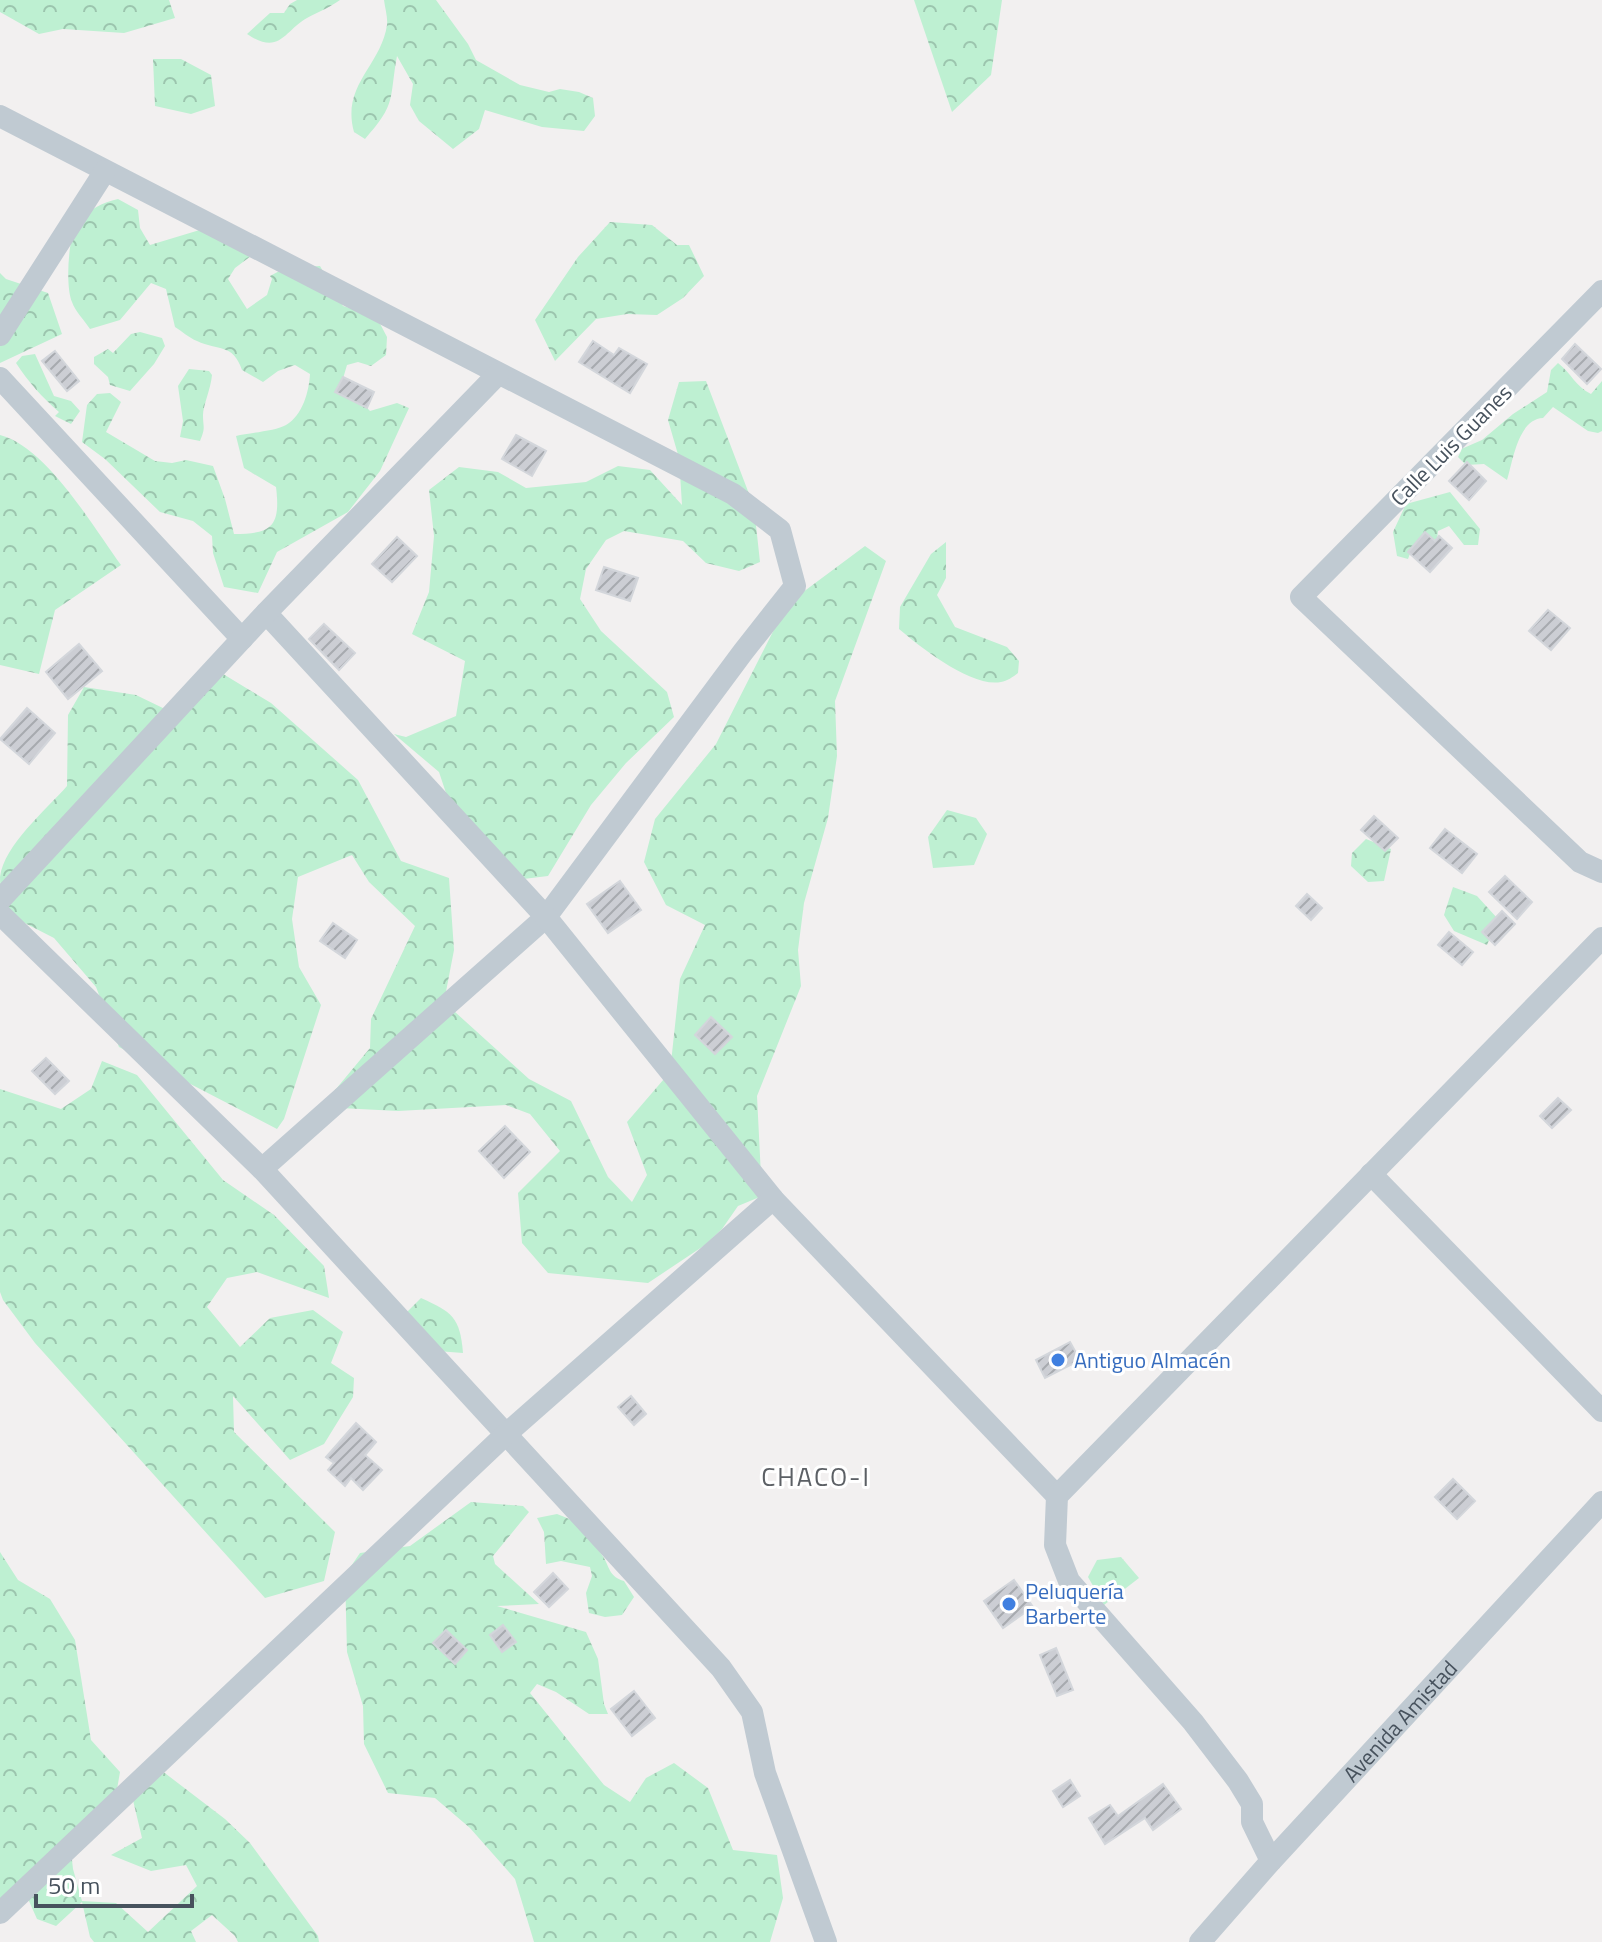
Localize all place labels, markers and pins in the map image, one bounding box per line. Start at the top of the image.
place label: Antiguo Almacén [1074,1343,1231,1377]
marker: Antiguo Almacén [1049,1351,1067,1369]
place label: Peluquería Barberte [1025,1574,1124,1633]
marker: Peluquería Barberte [1000,1595,1018,1613]

